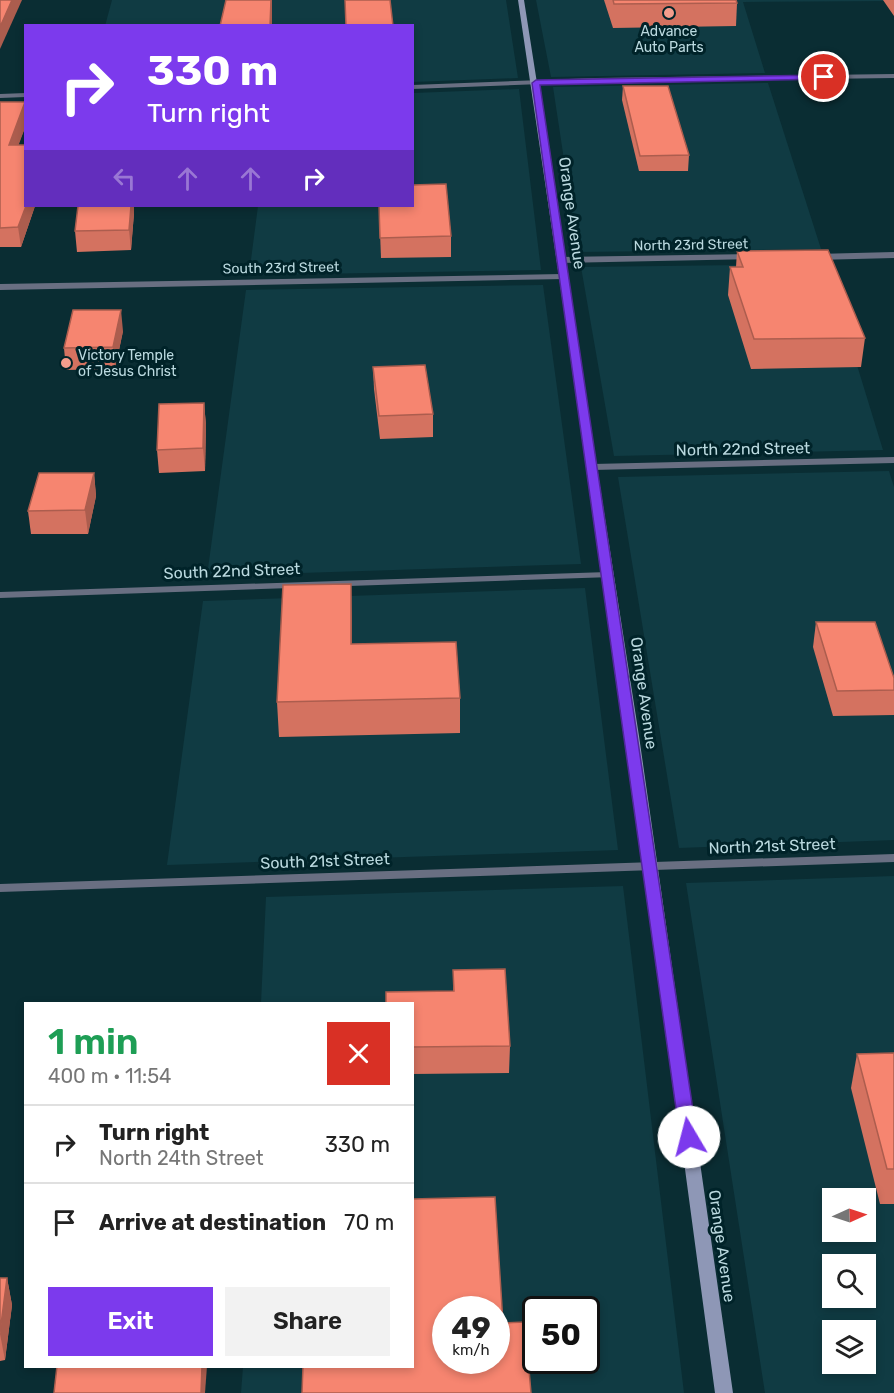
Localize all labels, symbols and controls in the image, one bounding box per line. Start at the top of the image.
marker: Advance Auto Parts [662,6,676,20]
place label: Advance Auto Parts [634,23,704,56]
text: 330 m [147,46,278,96]
icon: right [48,48,126,126]
pin [798,51,849,102]
icon: arrive [807,60,840,93]
text: Turn right [147,97,270,129]
street label: Orange Avenue [555,156,589,270]
icon: left [108,162,141,195]
icon: ahead [171,162,204,195]
icon: ahead [234,162,267,195]
icon: right [297,162,330,195]
street label: North 23rd Street [634,235,749,254]
street label: South 23rd Street [223,258,340,278]
place label: Victory Temple of Jesus Christ [78,347,177,380]
marker: Victory Temple of Jesus Christ [59,356,73,370]
street label: North 22nd Street [676,438,810,460]
street label: South 22nd Street [163,559,301,583]
street label: Orange Avenue [627,636,661,750]
street label: North 21st Street [708,834,836,858]
street label: South 21st Street [260,849,390,873]
text: 1 min [48,1020,139,1063]
button: close [327,1022,390,1085]
text: 400 m · 11:54 [48,1064,171,1088]
position arrow [657,1105,721,1169]
text: Turn right [99,1119,209,1146]
icon: right [48,1128,81,1161]
text: 330 m [325,1131,390,1158]
text: North 24th Street [99,1146,264,1170]
north arrow [822,1188,876,1242]
map controls [822,1188,876,1374]
street label: Orange Avenue [705,1189,739,1303]
icon: arrive [48,1206,81,1239]
text: Arrive at destination [99,1209,326,1236]
text: 70 m [344,1209,394,1236]
button: search [822,1254,876,1308]
button: Exit [48,1287,213,1356]
button: Share [225,1287,390,1356]
speed limit sign: 50 [522,1296,600,1374]
text: 49 [451,1310,491,1346]
button: layers [822,1320,876,1374]
text: km/h [452,1341,490,1359]

